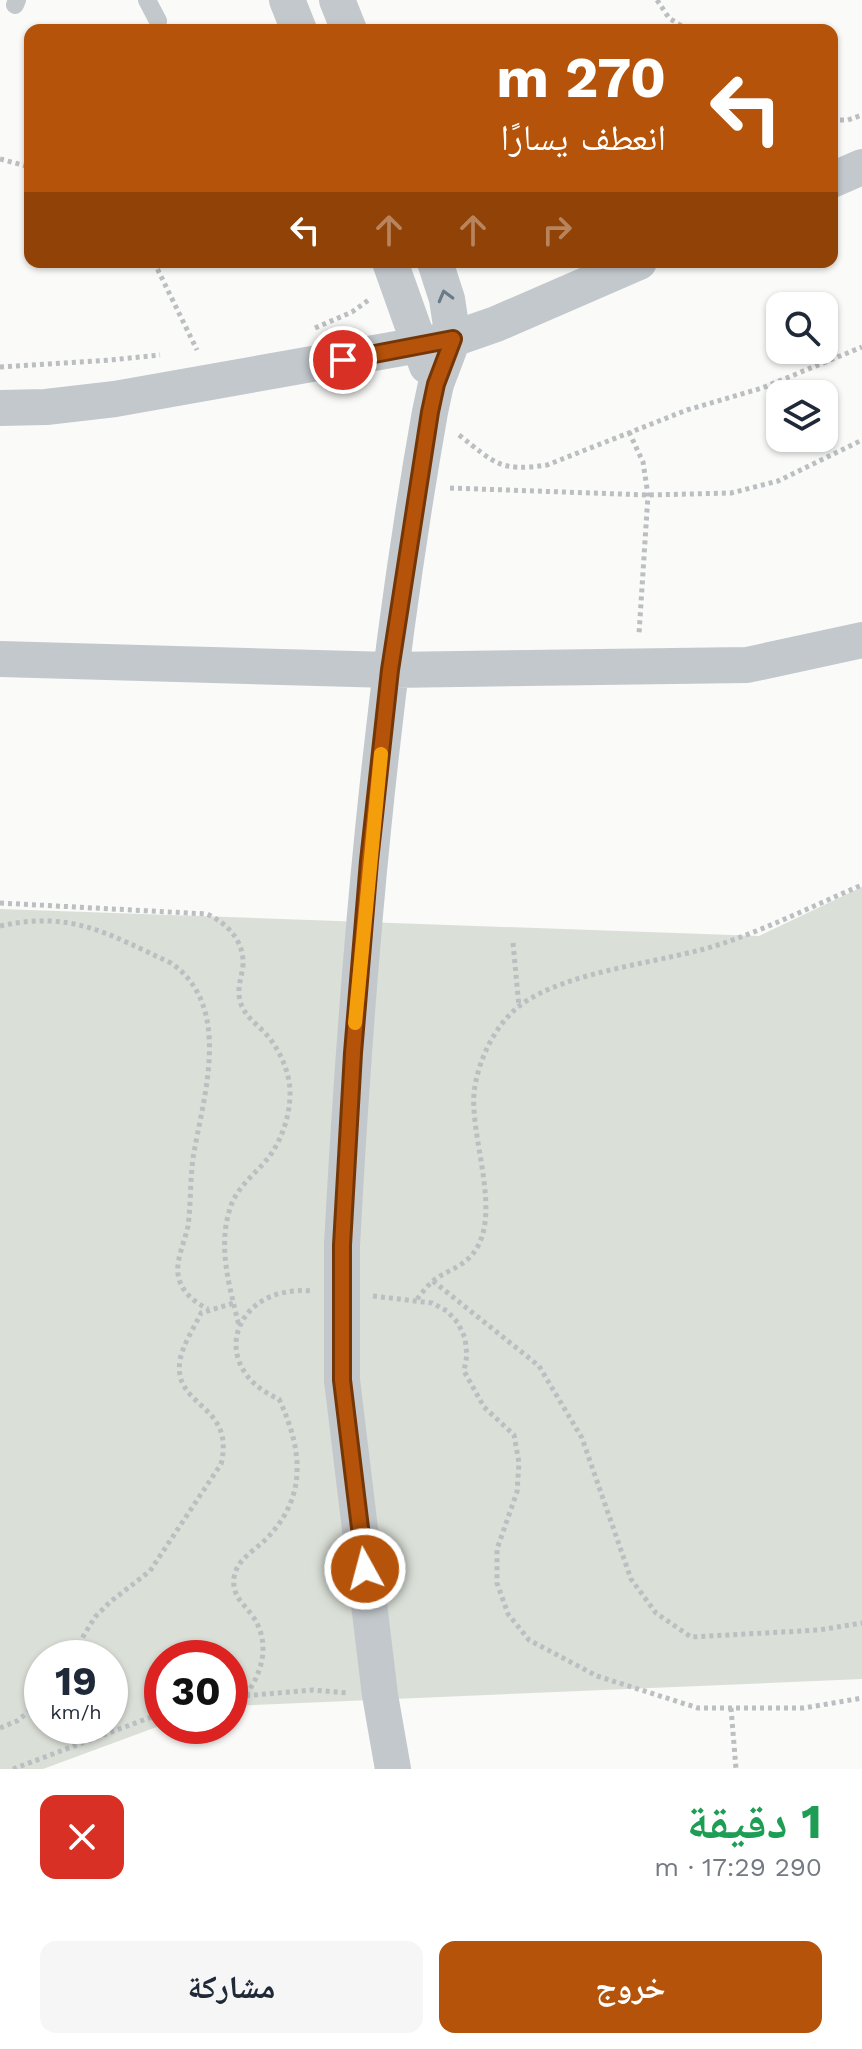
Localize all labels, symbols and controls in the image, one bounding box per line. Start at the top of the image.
text: 270 m [496,45,666,111]
icon: left [694,56,798,160]
text: انعطف يسارًا [501,117,666,159]
icon: left [283,208,327,252]
icon: ahead [367,208,411,252]
icon: ahead [451,208,495,252]
icon: right [535,208,579,252]
one-way arrow [438,290,455,304]
map controls [766,292,838,452]
button: search [766,292,838,364]
pin [309,326,377,394]
icon: arrive [321,338,365,382]
button: layers [766,380,838,452]
position arrow [323,1527,407,1611]
speed limit sign: 30 [144,1640,248,1744]
text: 19 [55,1658,97,1705]
text: km/h [50,1700,102,1724]
text: 1 دقيقة [687,1793,822,1850]
button: close [40,1795,124,1879]
text: 290 m · 17:29 [654,1852,822,1882]
button: مشاركة [40,1941,423,2033]
button: خروج [439,1941,822,2033]

